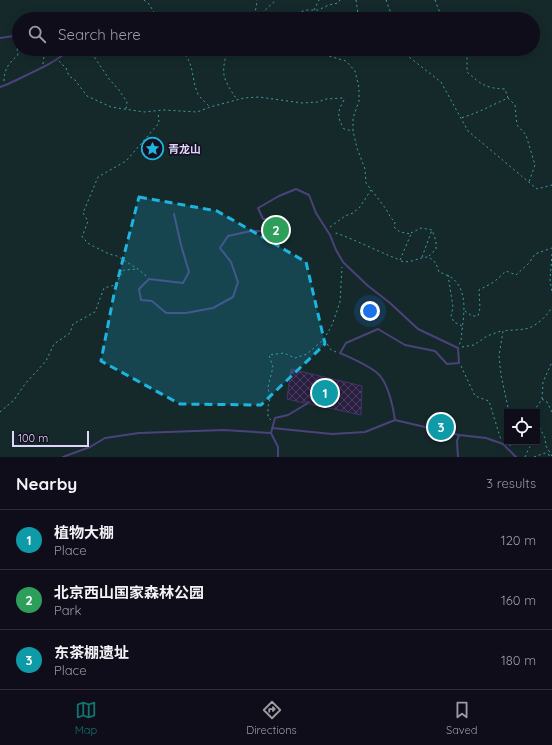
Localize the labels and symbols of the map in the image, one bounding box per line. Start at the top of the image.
place icon: 青龙山 [140,136,166,162]
place label: 青龙山 [168,142,201,156]
pin: 2 [263,215,289,245]
your location [360,301,380,321]
pin: 1 [312,378,338,408]
pin: 3 [428,412,454,442]
scale bar [12,429,89,448]

